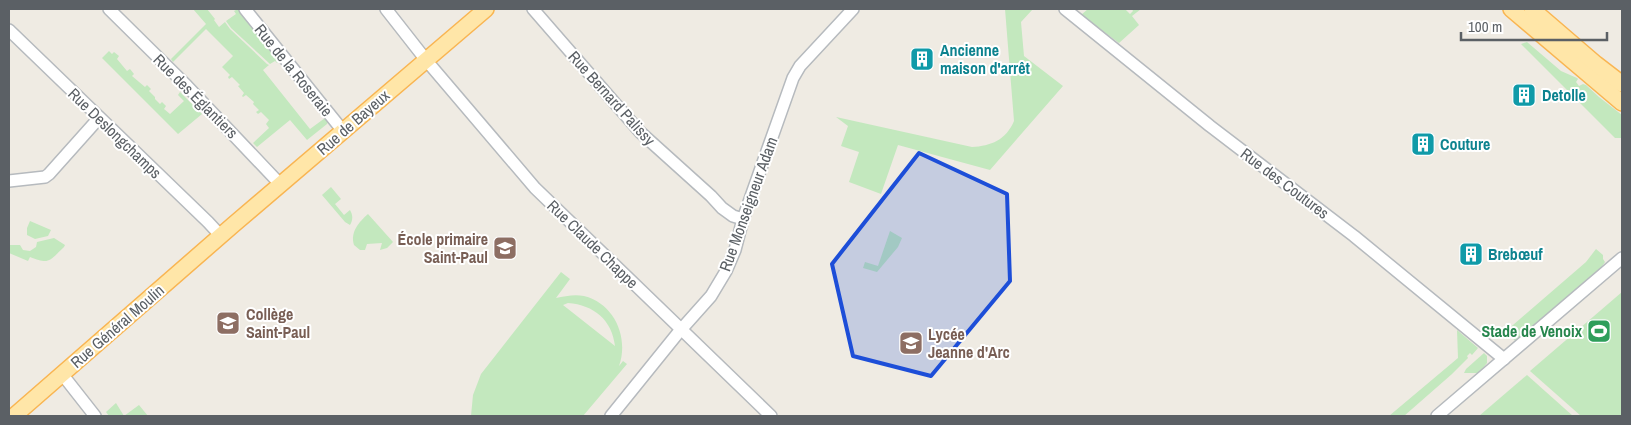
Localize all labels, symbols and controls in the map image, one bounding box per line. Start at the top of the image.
scale bar [1461,10,1607,42]
text: 100 m [1468,16,1502,37]
street label: Rue de la Roseraie [250,19,338,121]
place label: Ancienne maison d'arrêt [940,39,1031,79]
street label: Rue Bernard Palissy [564,46,661,150]
building icon: Ancienne maison d'arrêt [909,46,935,72]
street label: Rue des Églantiers [149,49,243,143]
building icon: Detolle [1511,82,1537,108]
street label: Rue Deslongchamps [64,83,166,183]
street label: Rue de Bayeux [312,84,394,160]
place label: Detolle [1542,84,1586,106]
building icon: Couture [1410,131,1436,157]
place label: Couture [1440,133,1490,155]
street label: Rue Monseigneur Adam [713,134,783,274]
street label: Rue des Coutures [1236,142,1334,224]
street label: Rue Claude Chappe [543,195,643,293]
place label: École primaire Saint-Paul [398,228,488,268]
school or university icon: École primaire Saint-Paul [492,235,518,261]
building icon: Brebœuf [1458,241,1484,267]
place label: Brebœuf [1488,243,1543,265]
street label: Rue Général Moulin [65,279,169,373]
place label: Collège Saint-Paul [246,303,310,343]
school or university icon: Collège Saint-Paul [215,310,241,336]
sports icon: Stade de Venoix [1586,318,1612,344]
place label: Stade de Venoix [1482,320,1583,342]
place label: Lycée Jeanne d'Arc [928,323,1010,363]
school or university icon: Lycée Jeanne d'Arc [898,330,924,356]

